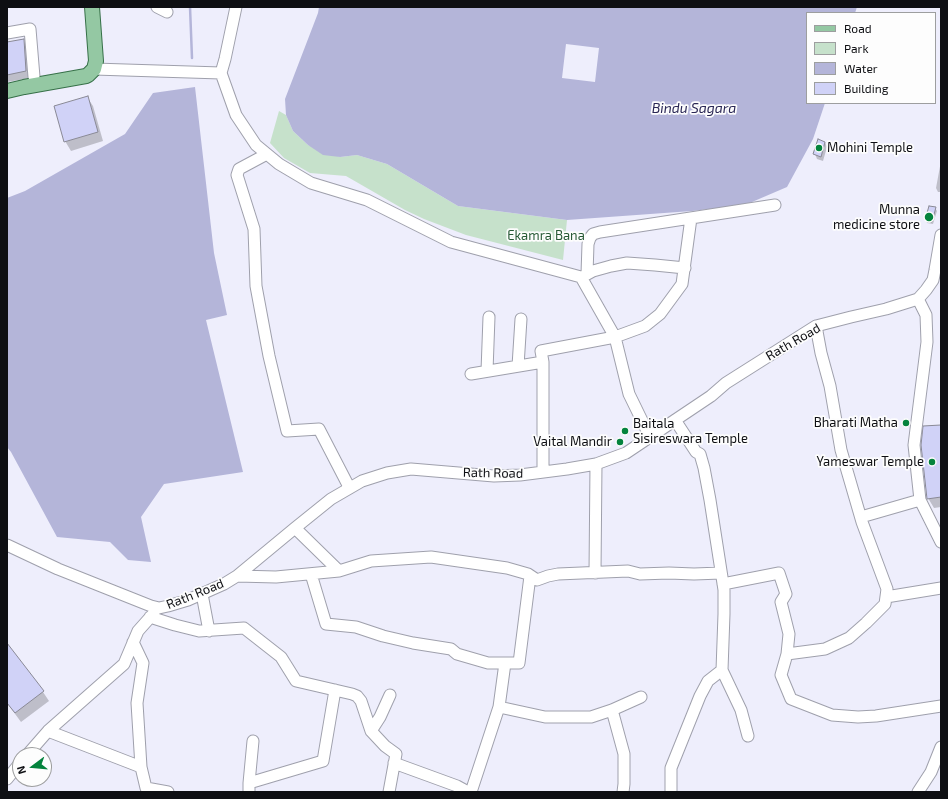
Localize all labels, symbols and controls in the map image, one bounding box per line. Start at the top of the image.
legend [806,12,936,104]
text: Road [844,21,872,35]
text: Park [844,41,869,55]
text: Water [844,61,878,75]
text: Building [844,81,888,95]
water label: Bindu Sagara [652,100,736,116]
place label: Mohini Temple [827,140,913,156]
marker: Mohini Temple [814,143,824,153]
place label: Munna medicine store [833,202,920,233]
marker: Munna medicine store [923,211,935,223]
park label: Ekamra Bana [507,228,585,244]
street label: Rath Road [763,320,823,364]
place label: Bharati Matha [814,415,898,431]
place label: Baitala Sisireswara Temple [633,416,748,447]
marker: Bharati Matha [901,418,911,428]
marker: Baitala Sisireswara Temple [620,426,630,436]
place label: Vaital Mandir [533,434,612,450]
marker: Vaital Mandir [615,437,625,447]
place label: Yameswar Temple [816,454,924,470]
marker: Yameswar Temple [927,457,937,467]
street label: Rath Road [463,465,523,481]
street label: Rath Road [164,575,226,613]
north arrow [12,747,52,787]
text: N [14,765,28,776]

